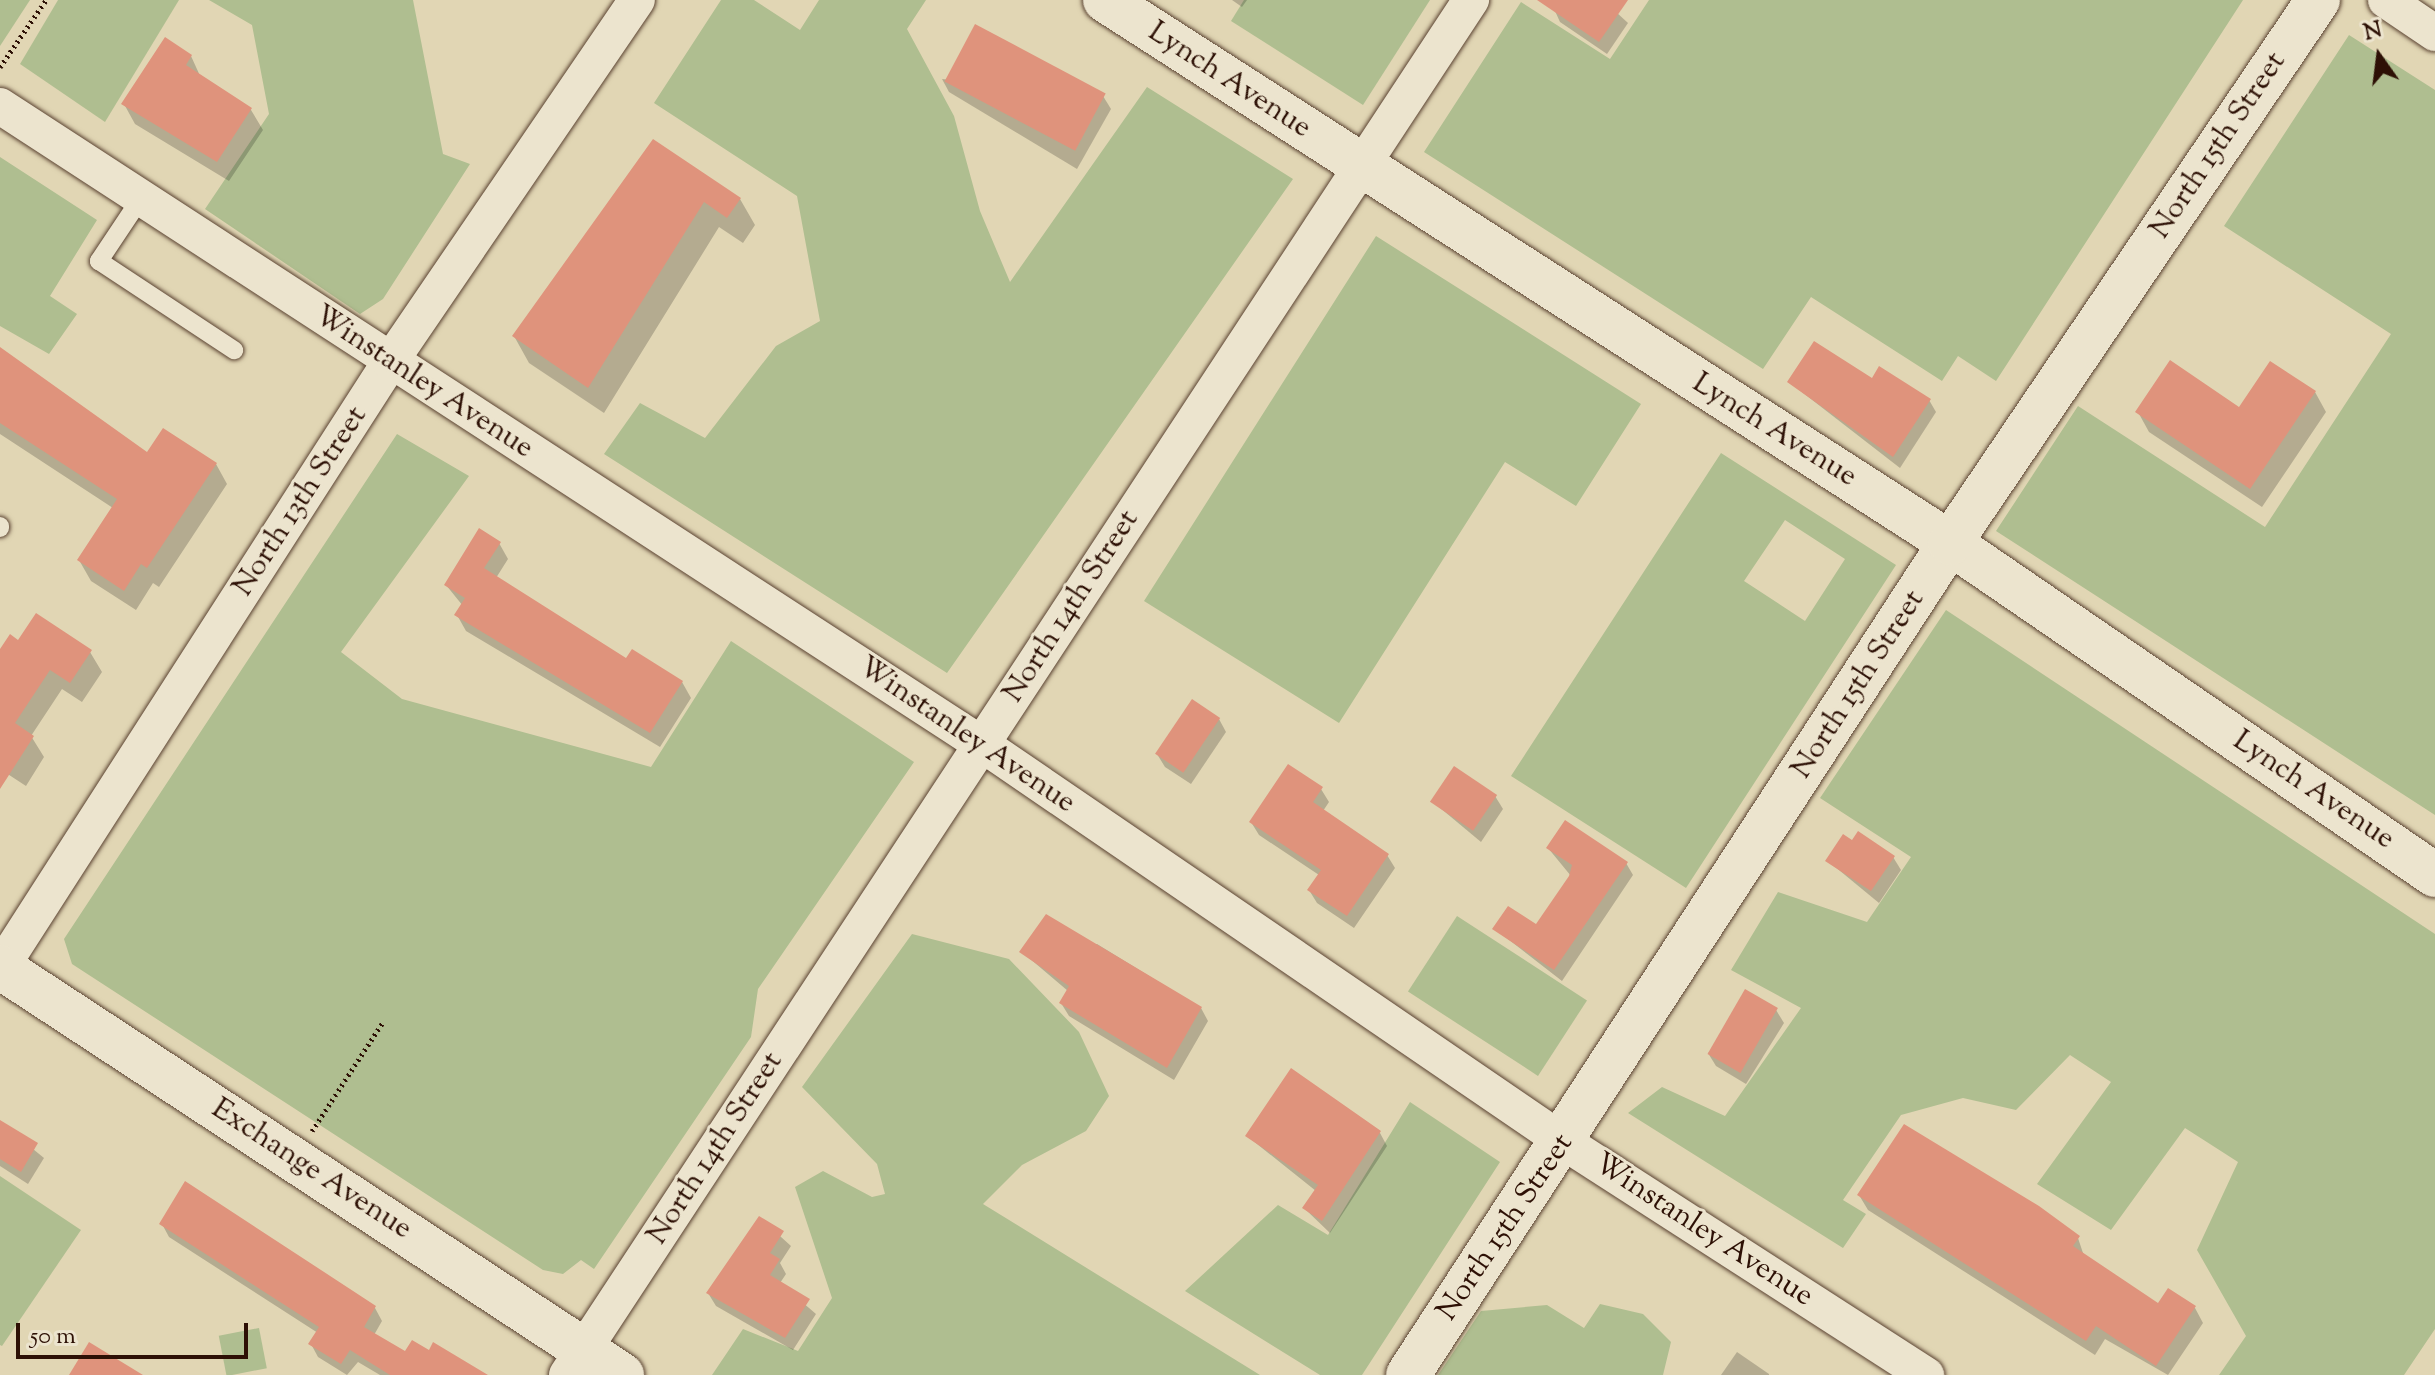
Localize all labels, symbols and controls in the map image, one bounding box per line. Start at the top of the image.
street label: Lynch Avenue [1141,15,1317,147]
text: N [2361,15,2386,50]
north arrow [2339,16,2419,96]
street label: North 15th Street [2143,46,2295,246]
street label: Winstanley Avenue [306,299,540,467]
street label: Lynch Avenue [1685,366,1863,496]
street label: North 13th Street [226,400,376,604]
street label: North 14th Street [996,504,1148,710]
street label: North 15th Street [1785,584,1933,786]
street label: Winstanley Avenue [850,650,1082,822]
street label: Lynch Avenue [2225,724,2401,858]
street label: North 14th Street [640,1046,792,1252]
street label: Exchange Avenue [204,1092,418,1248]
street label: North 15th Street [1430,1128,1582,1328]
street label: Winstanley Avenue [1586,1147,1820,1315]
scale bar [20,1307,252,1357]
text: 50 m [30,1320,76,1354]

